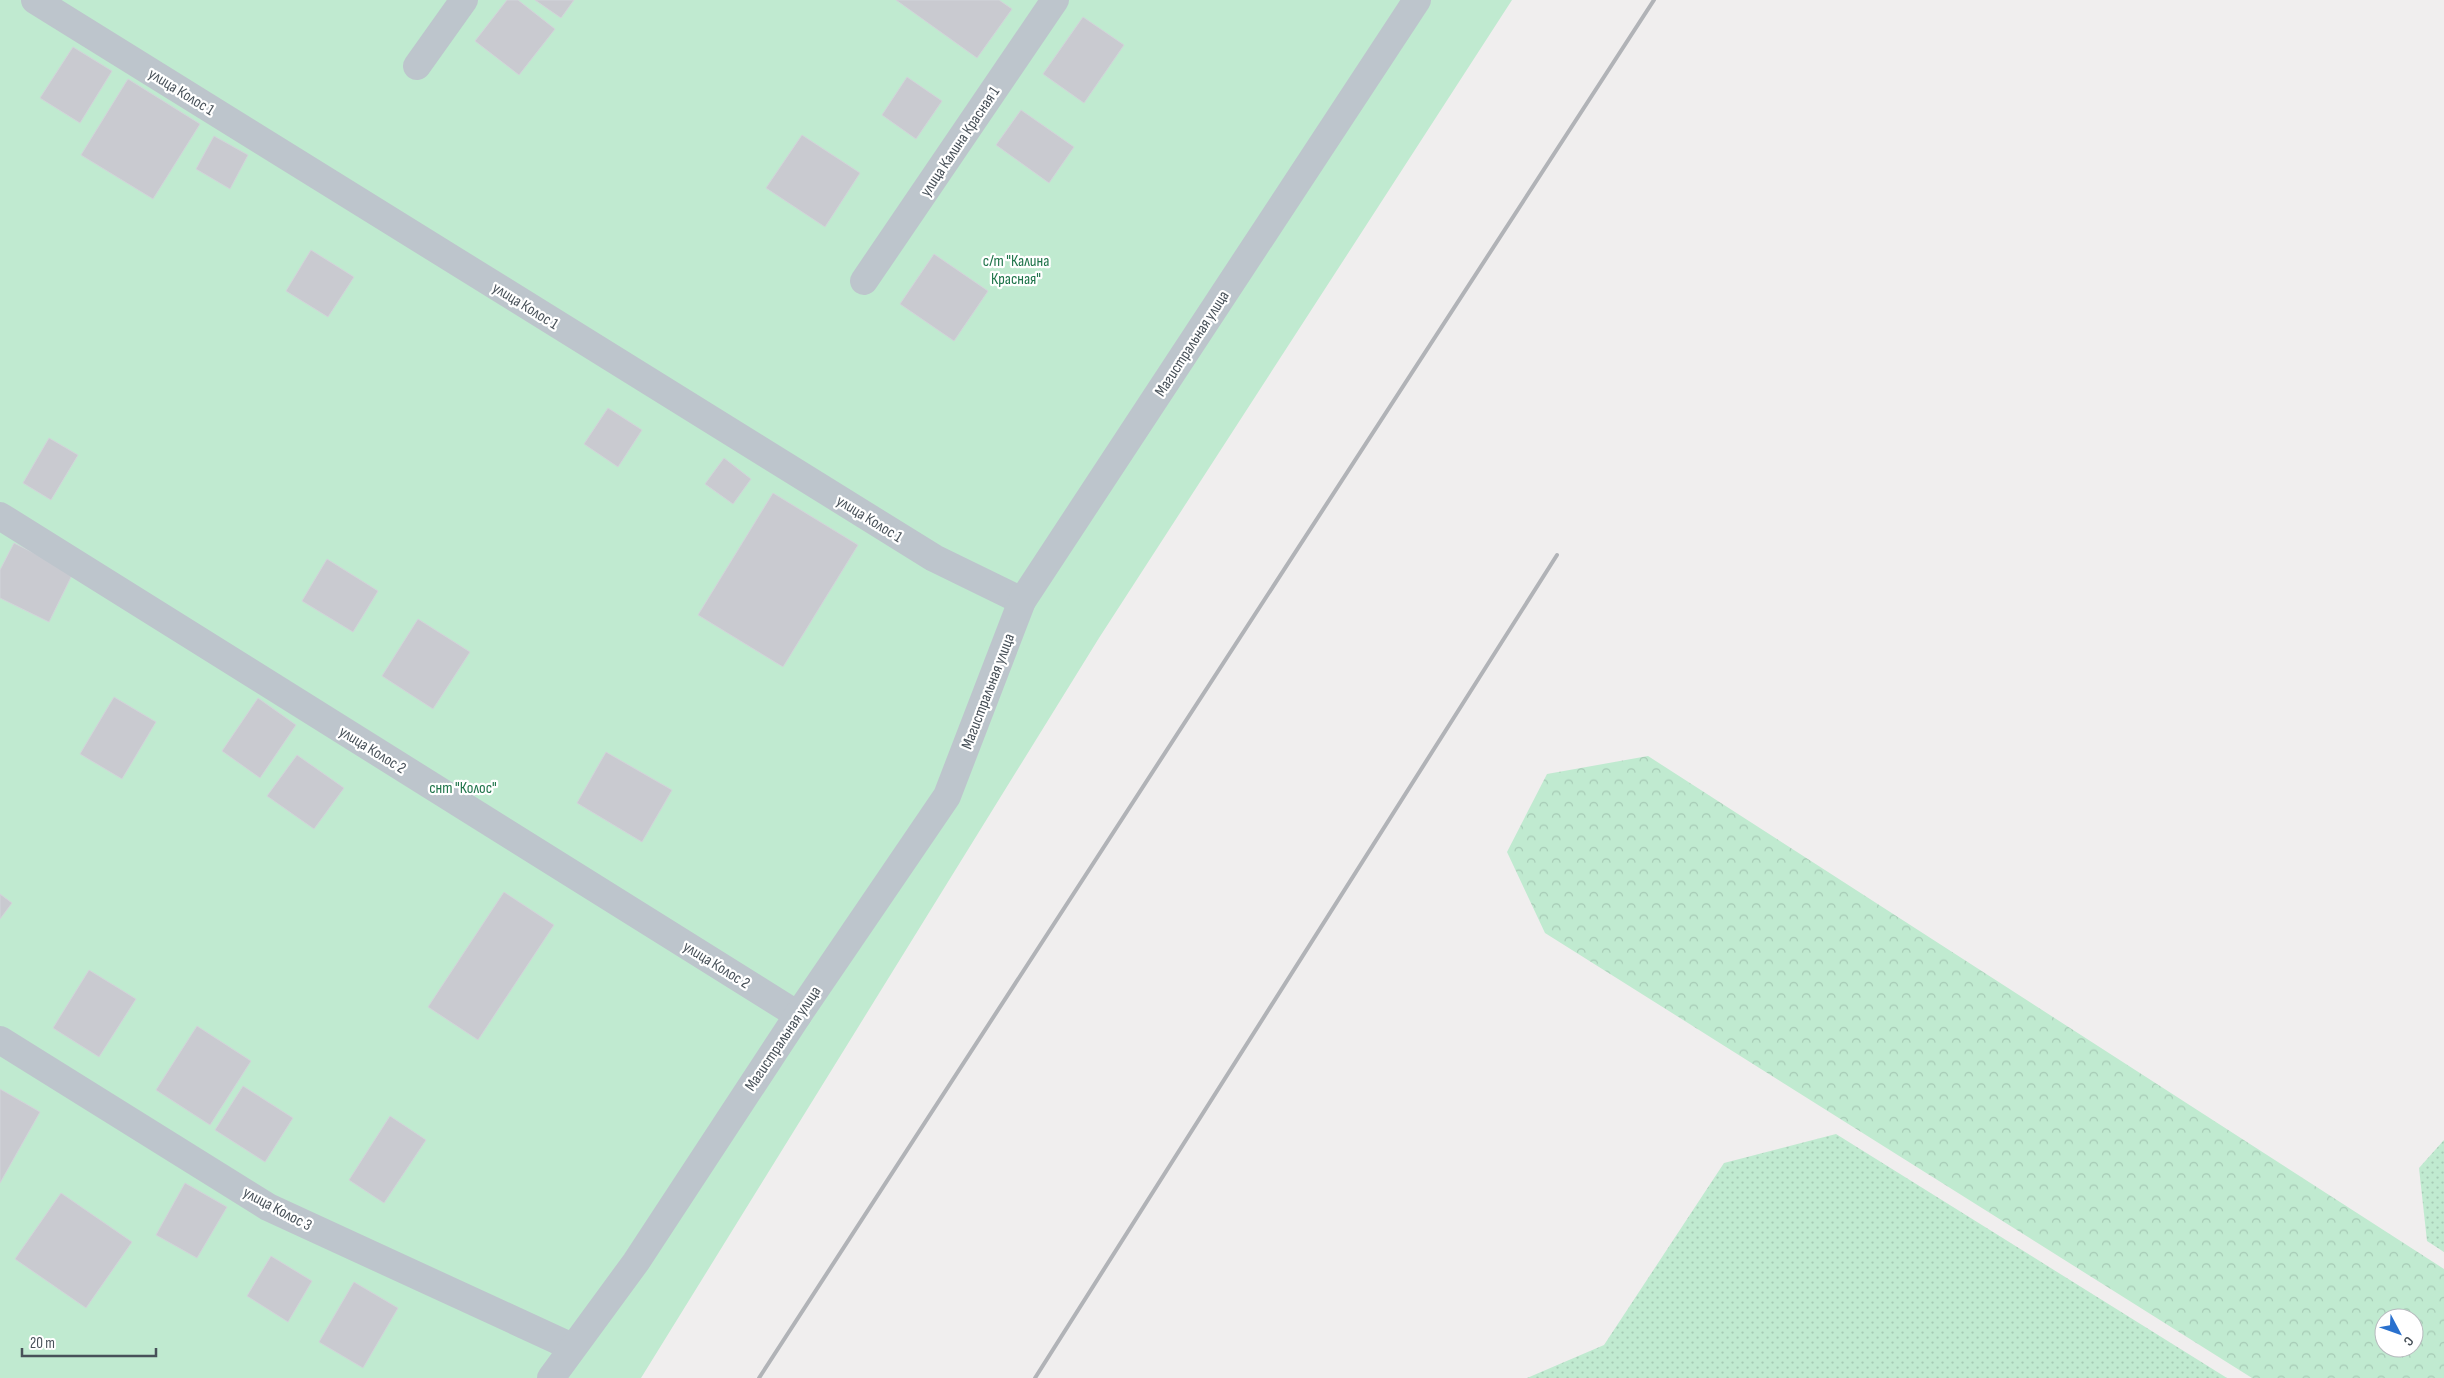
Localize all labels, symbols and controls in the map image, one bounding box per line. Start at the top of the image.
street label: улица Колос 1 [145,65,218,120]
street label: улица Калина Красная 1 [917,83,1004,200]
park label: с/т "Калина Красная" [983,252,1049,289]
street label: улица Колос 1 [489,279,562,334]
street label: Магистральная улица [1151,287,1234,400]
street label: улица Колос 1 [833,492,906,547]
street label: Магистральная улица [958,631,1019,752]
street label: улица Колос 2 [335,722,409,778]
park label: снт "Колос" [429,779,497,798]
street label: улица Колос 2 [679,937,753,993]
street label: Магистральная улица [741,983,825,1095]
street label: улица Колос 3 [240,1183,315,1235]
north arrow [2374,1308,2424,1358]
scale bar [22,1326,156,1358]
text: С [2400,1333,2417,1349]
text: 20 m [30,1334,55,1353]

